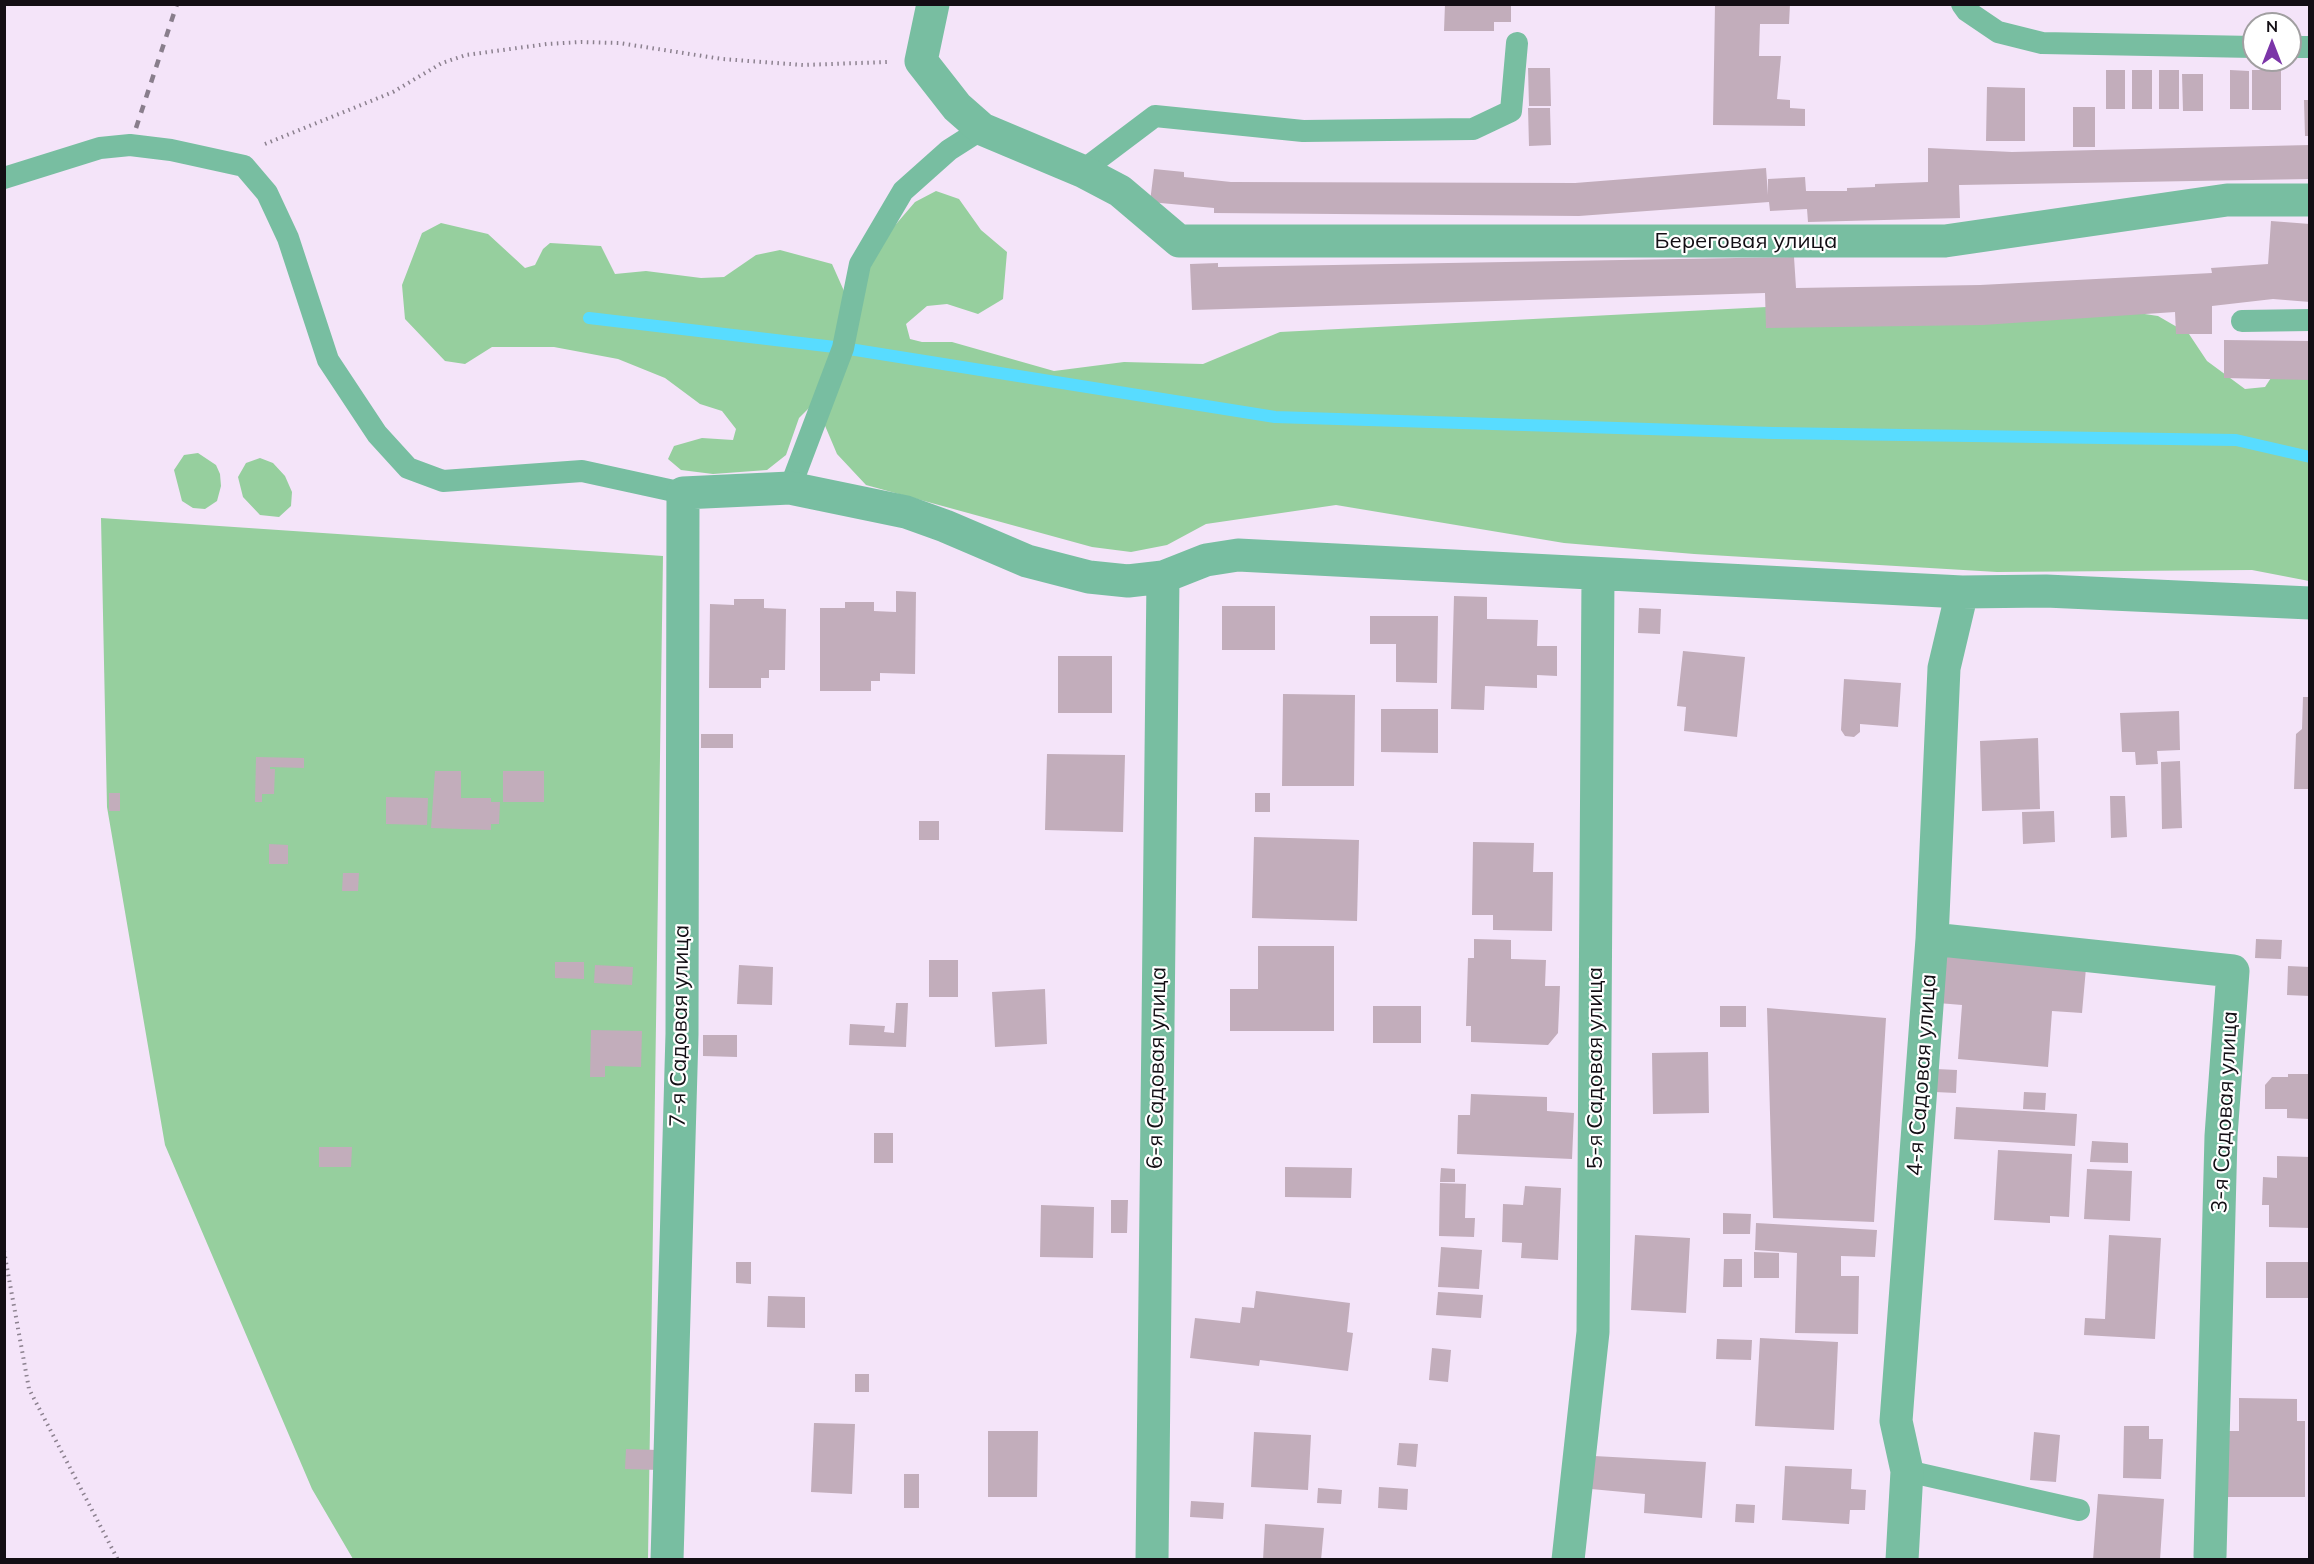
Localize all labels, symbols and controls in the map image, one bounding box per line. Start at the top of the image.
north arrow [2242,12,2302,72]
text: N [2266,16,2278,36]
street label: Береговая улица [1655,228,1837,254]
street label: 7-я Садовая улица [665,925,695,1127]
street label: 6-я Садовая улица [1142,967,1172,1169]
street label: 5-я Садовая улица [1582,967,1608,1169]
street label: 4-я Садовая улица [1902,973,1942,1177]
street label: 3-я Садовая улица [2207,1010,2243,1214]

